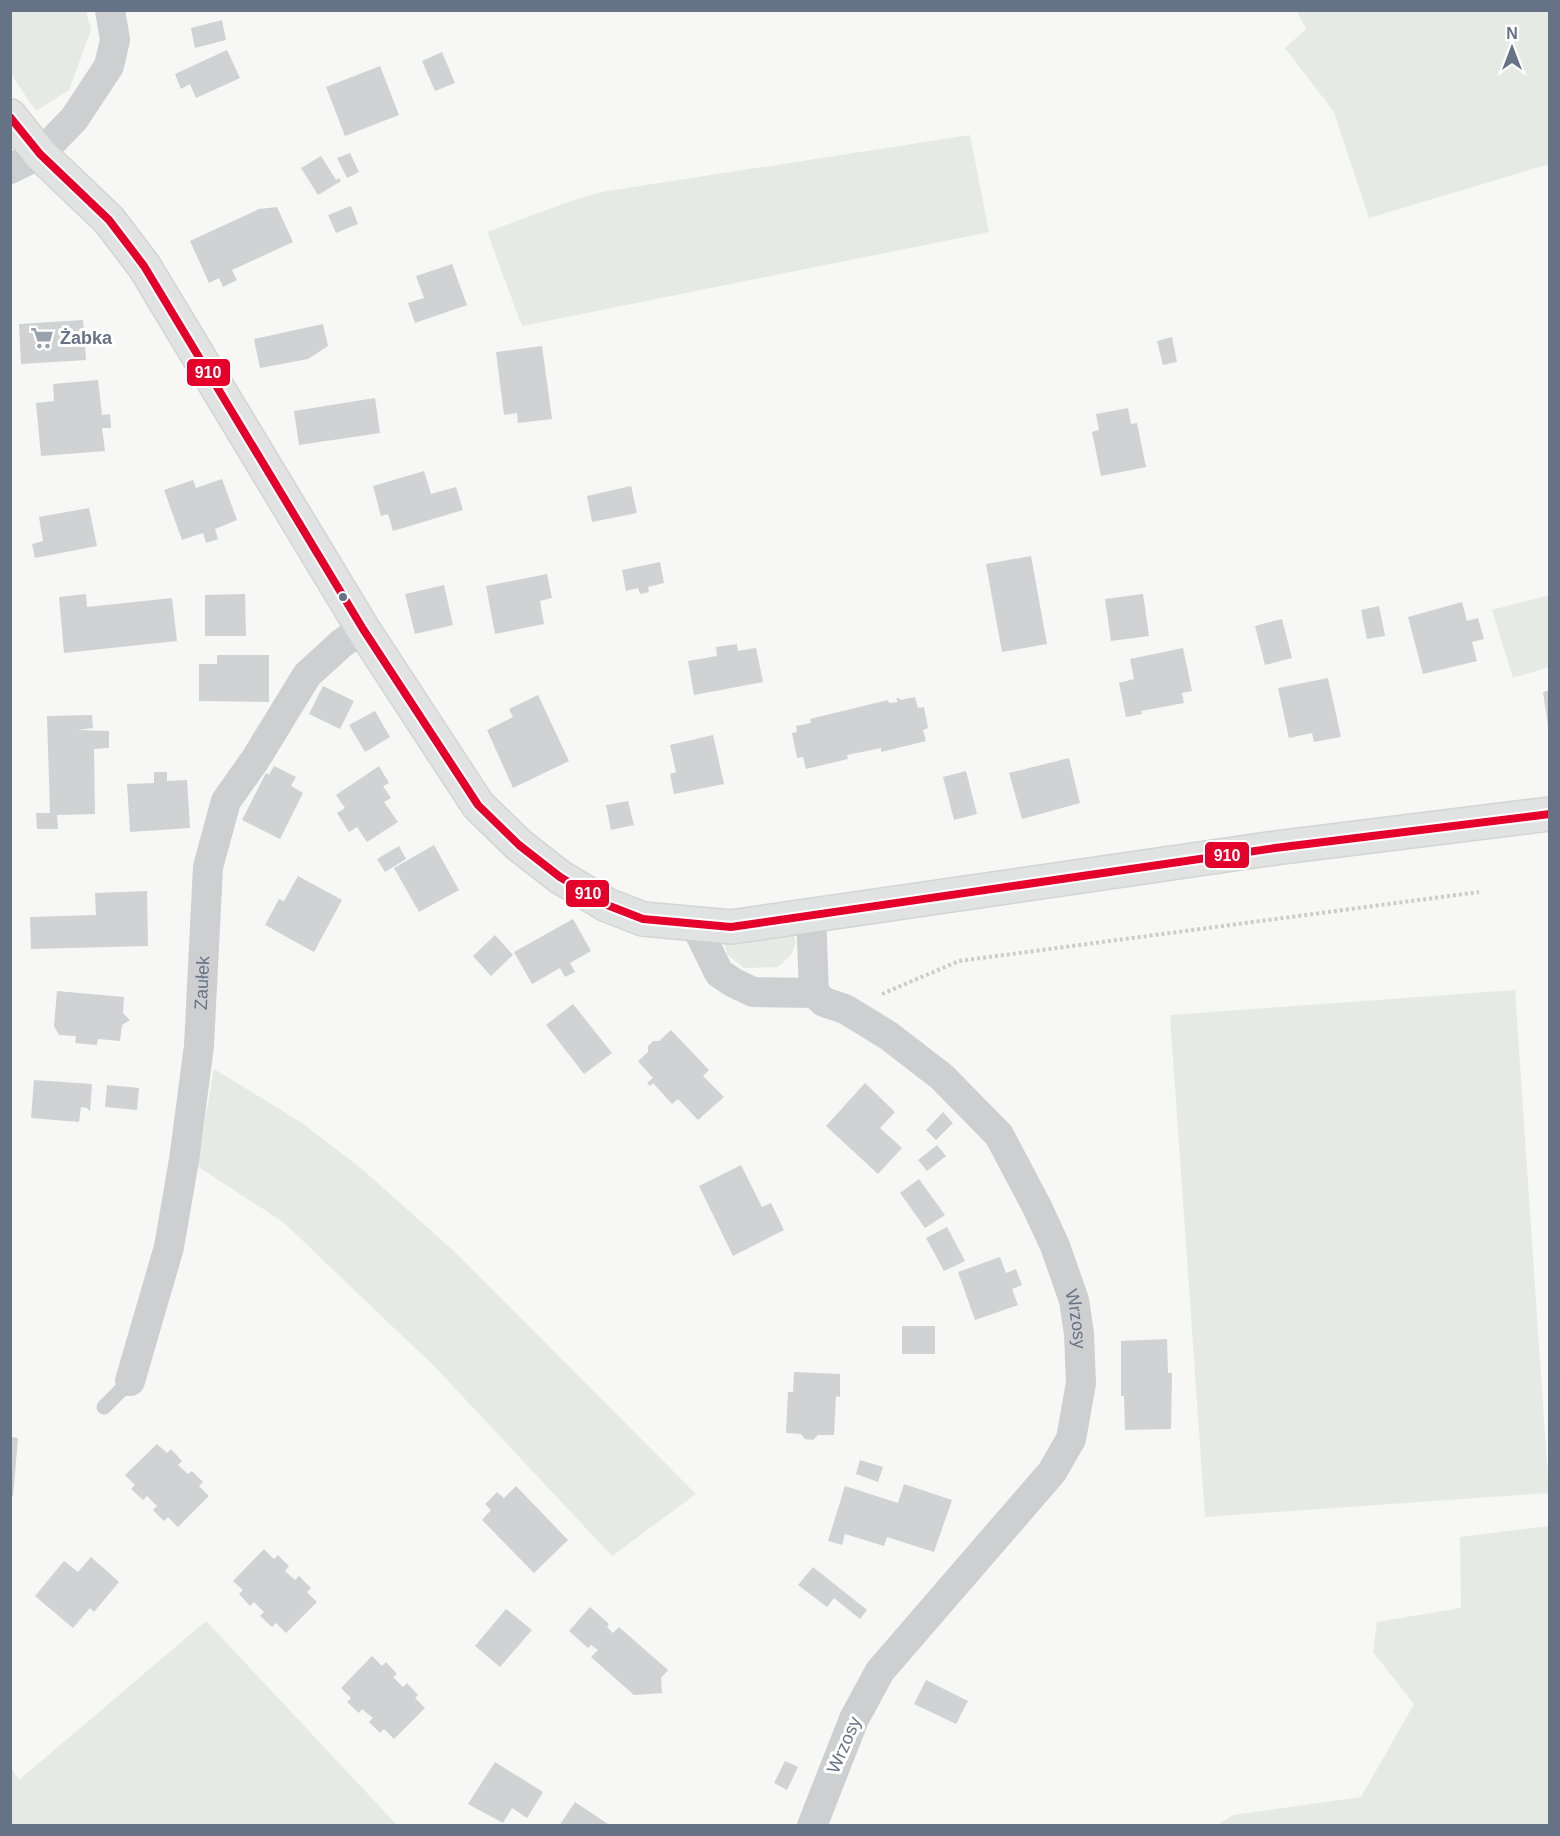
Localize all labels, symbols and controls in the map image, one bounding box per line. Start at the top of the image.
north arrow [1482,18,1542,78]
text: N [1506,25,1518,42]
supermarket icon: Żabka [29,325,55,351]
place label: Żabka [60,328,113,348]
line badge: 910 [186,358,231,387]
text: 910 [195,364,221,381]
unlabelled marker [337,591,349,603]
line badge: 910 [1204,841,1250,869]
text: 910 [1214,847,1240,864]
line badge: 910 [565,879,610,908]
text: 910 [575,885,601,902]
street label: Zaułek [191,954,214,1010]
street label: Wrzosy [1061,1287,1090,1349]
street label: Wrzosy [823,1714,865,1776]

